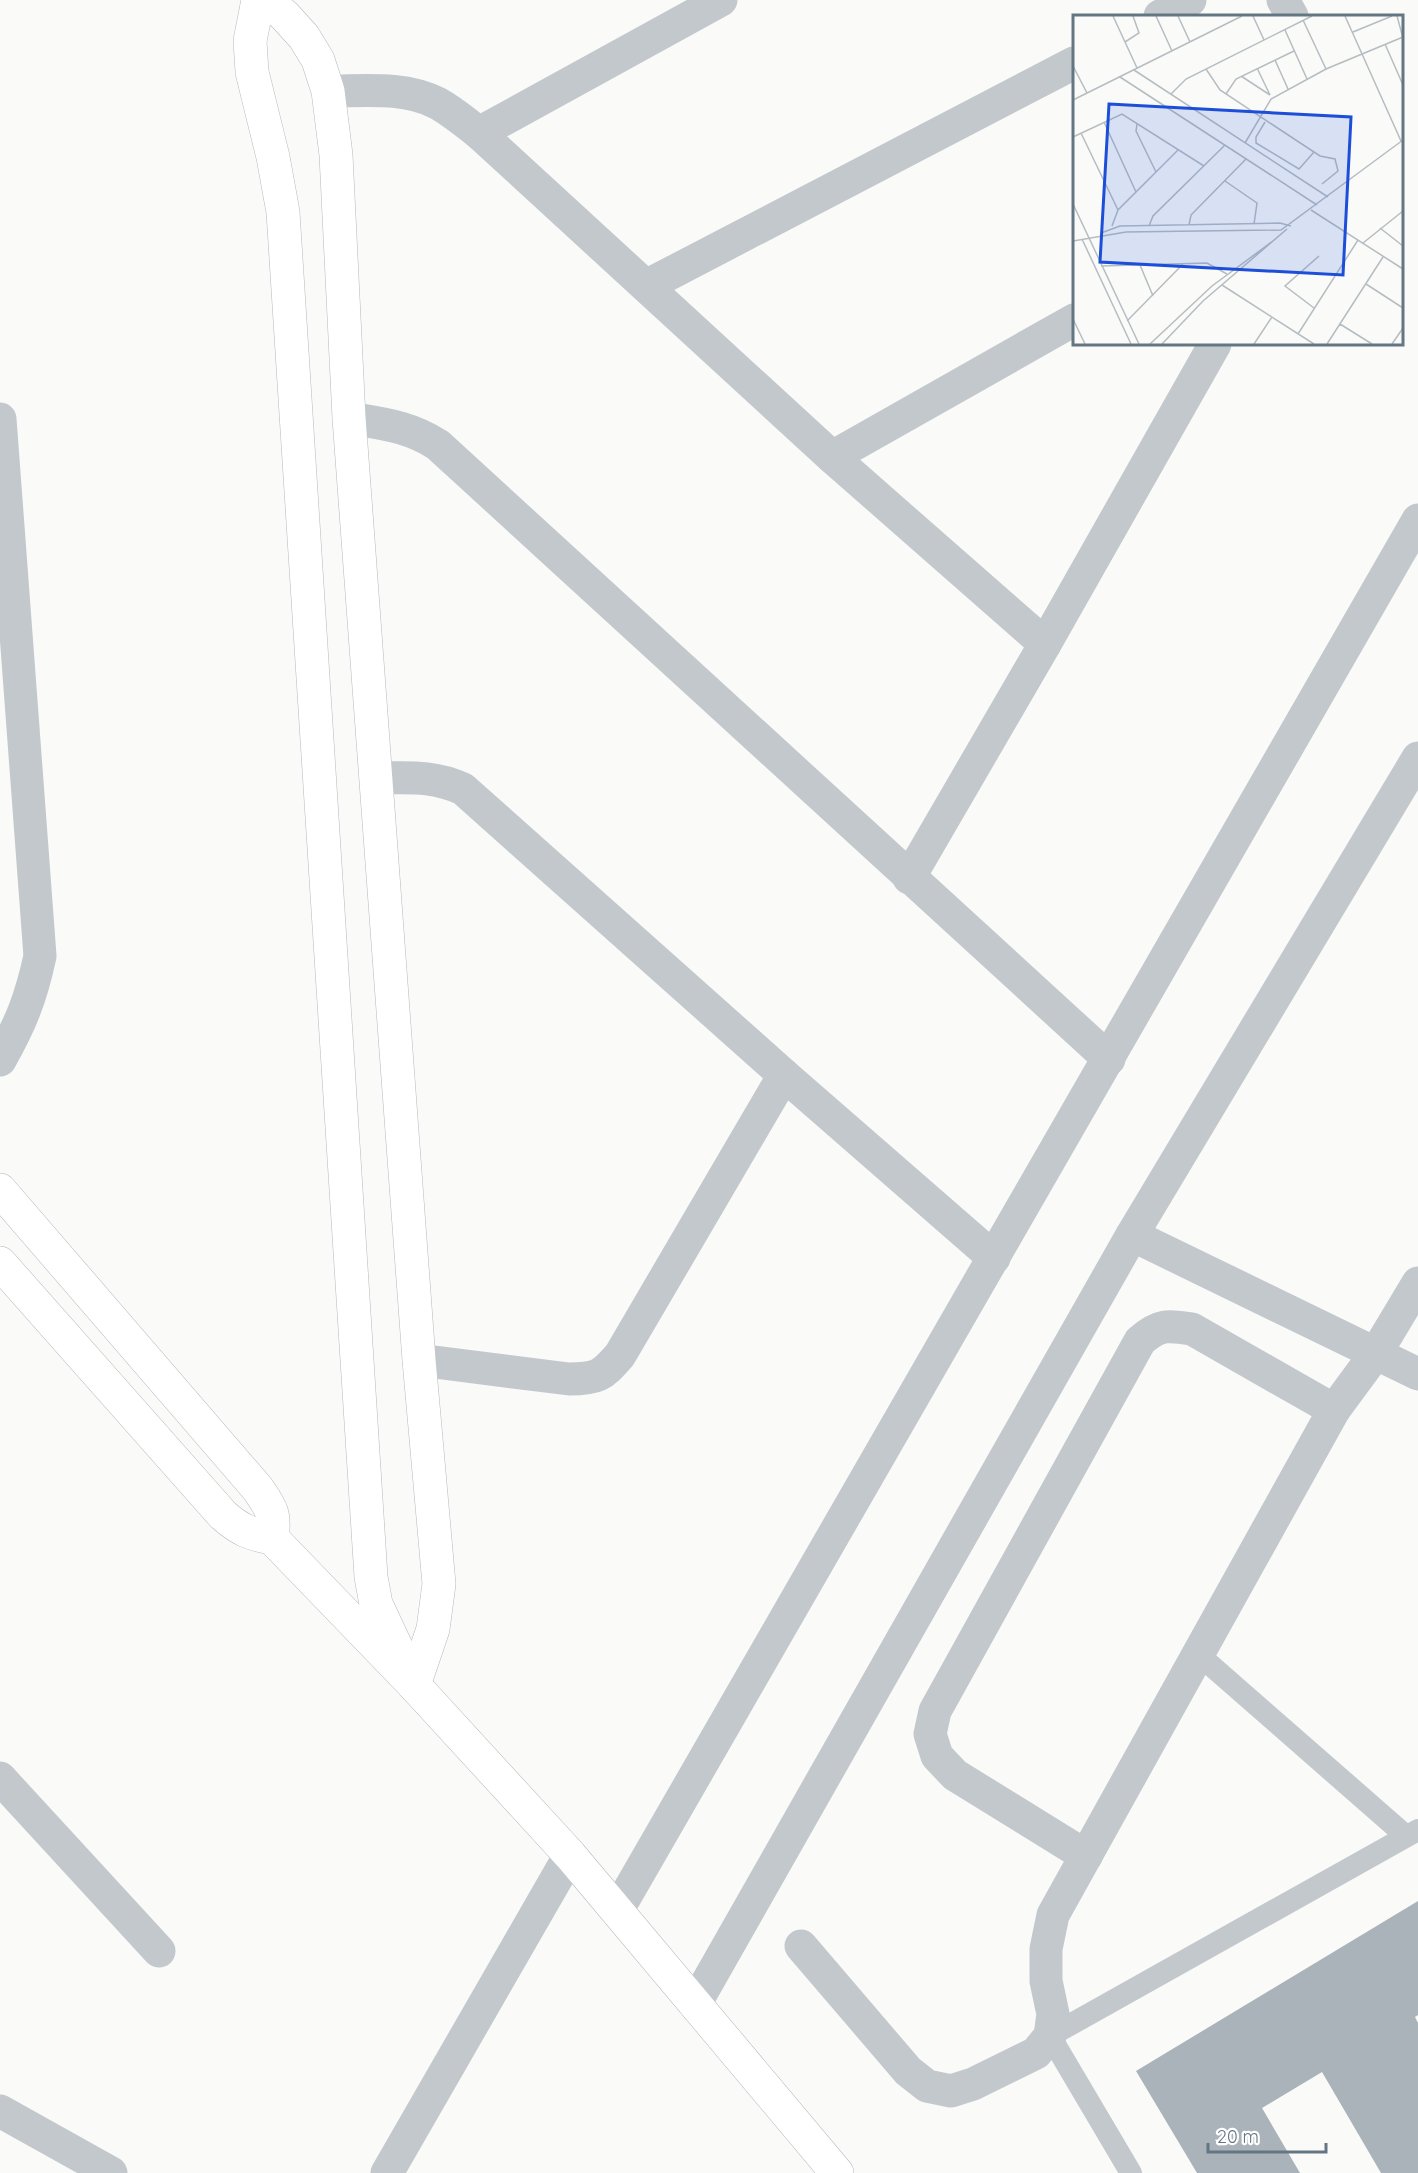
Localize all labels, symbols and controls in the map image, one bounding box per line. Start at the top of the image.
inset map [1073,15,1403,345]
scale bar [1208,2116,1326,2154]
text: 20 m [1217,2125,1259,2148]

